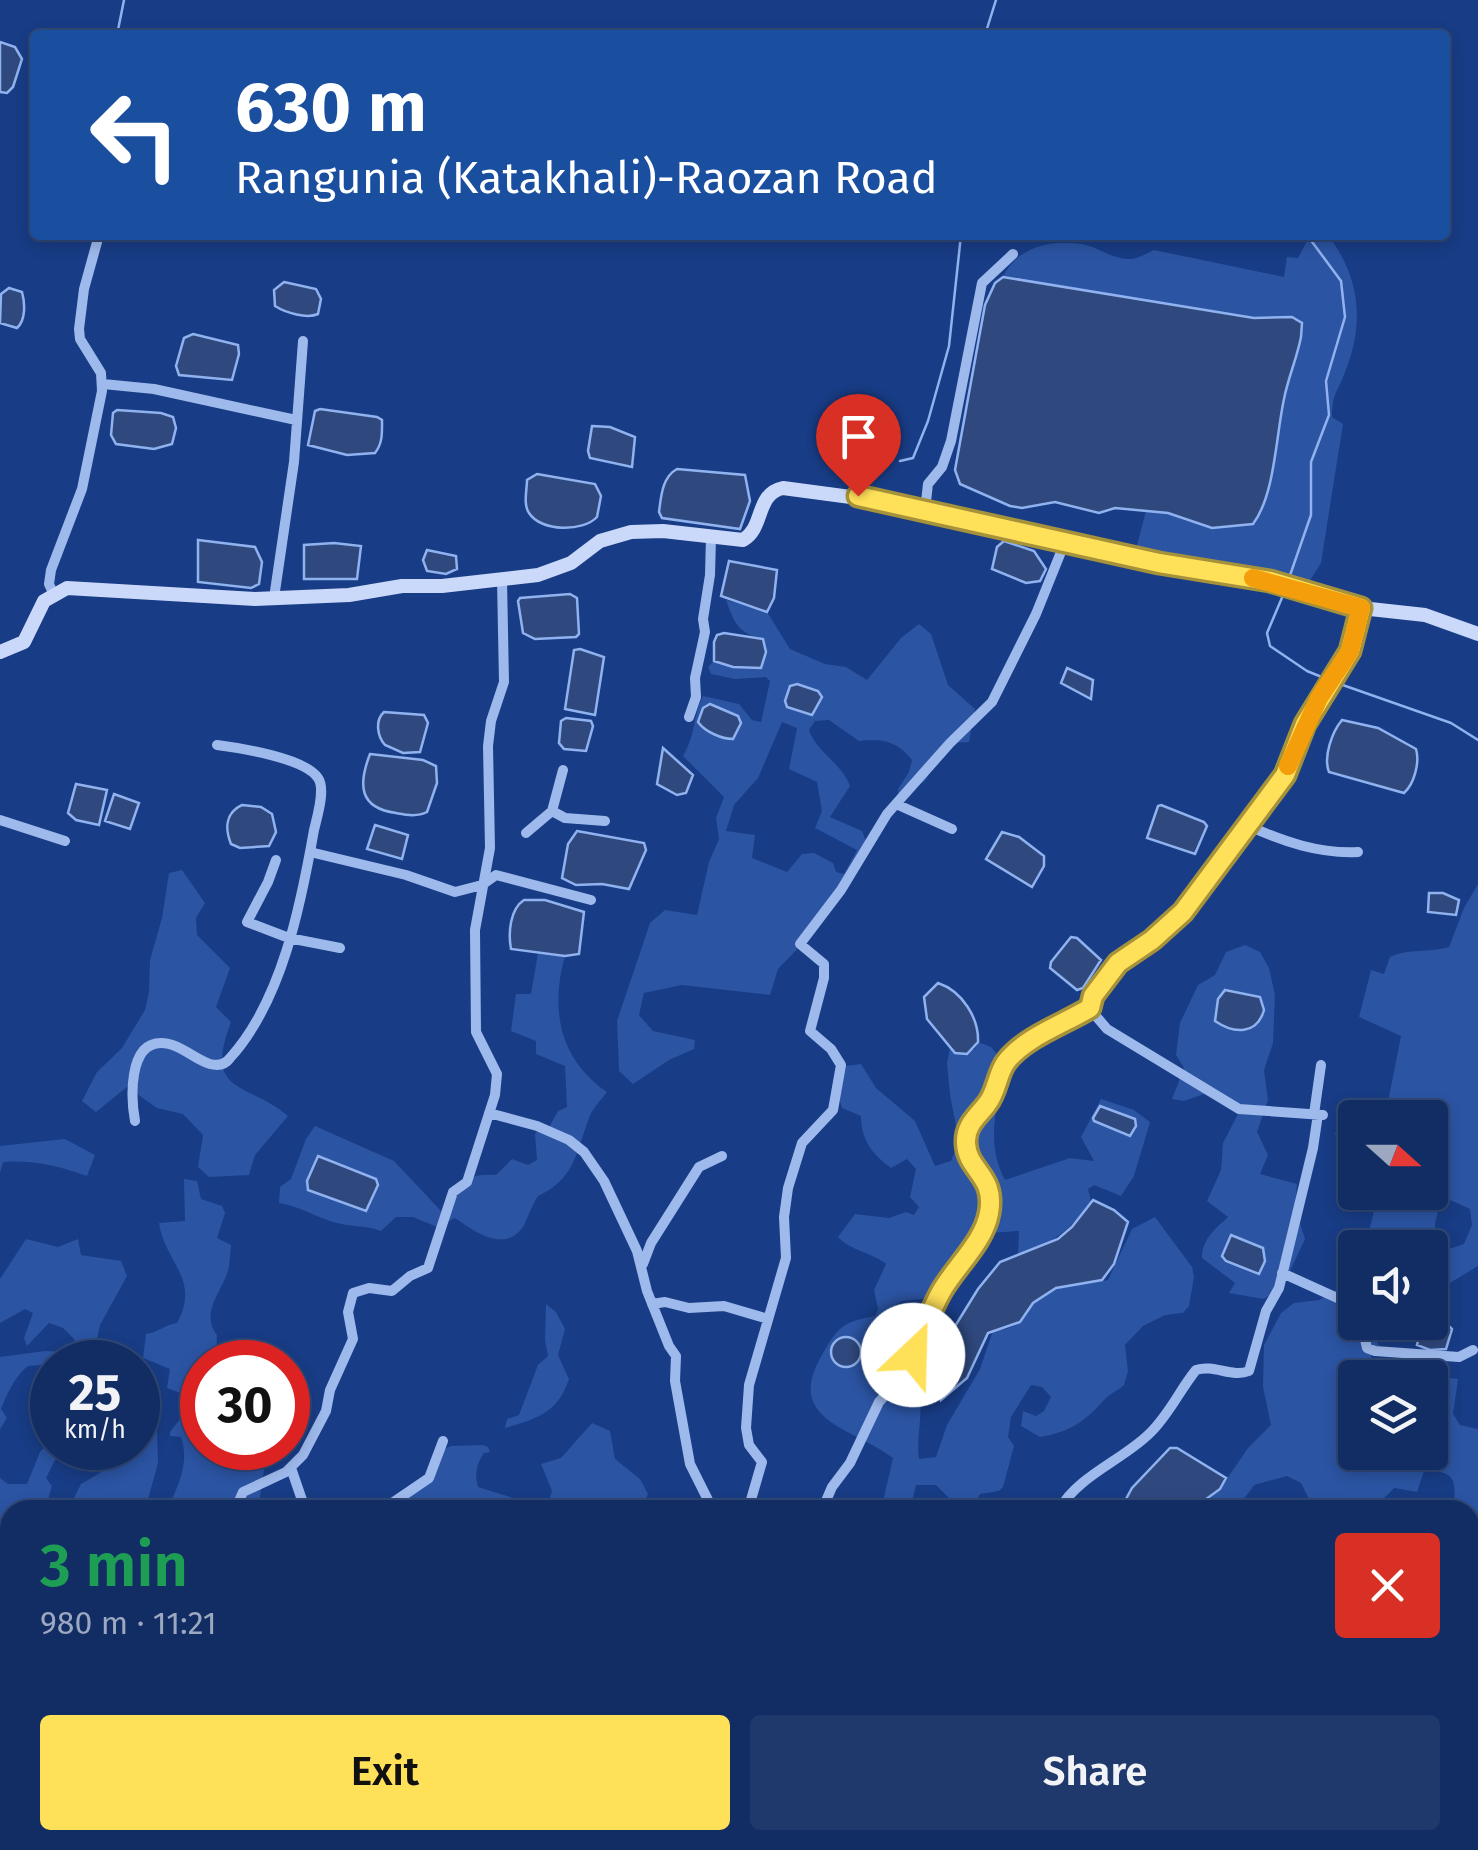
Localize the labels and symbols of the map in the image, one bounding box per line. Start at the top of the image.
pin [816,394,901,497]
north arrow [1338,1100,1448,1210]
position arrow [861,1303,965,1407]
speed limit sign: 30 [180,1340,310,1470]

